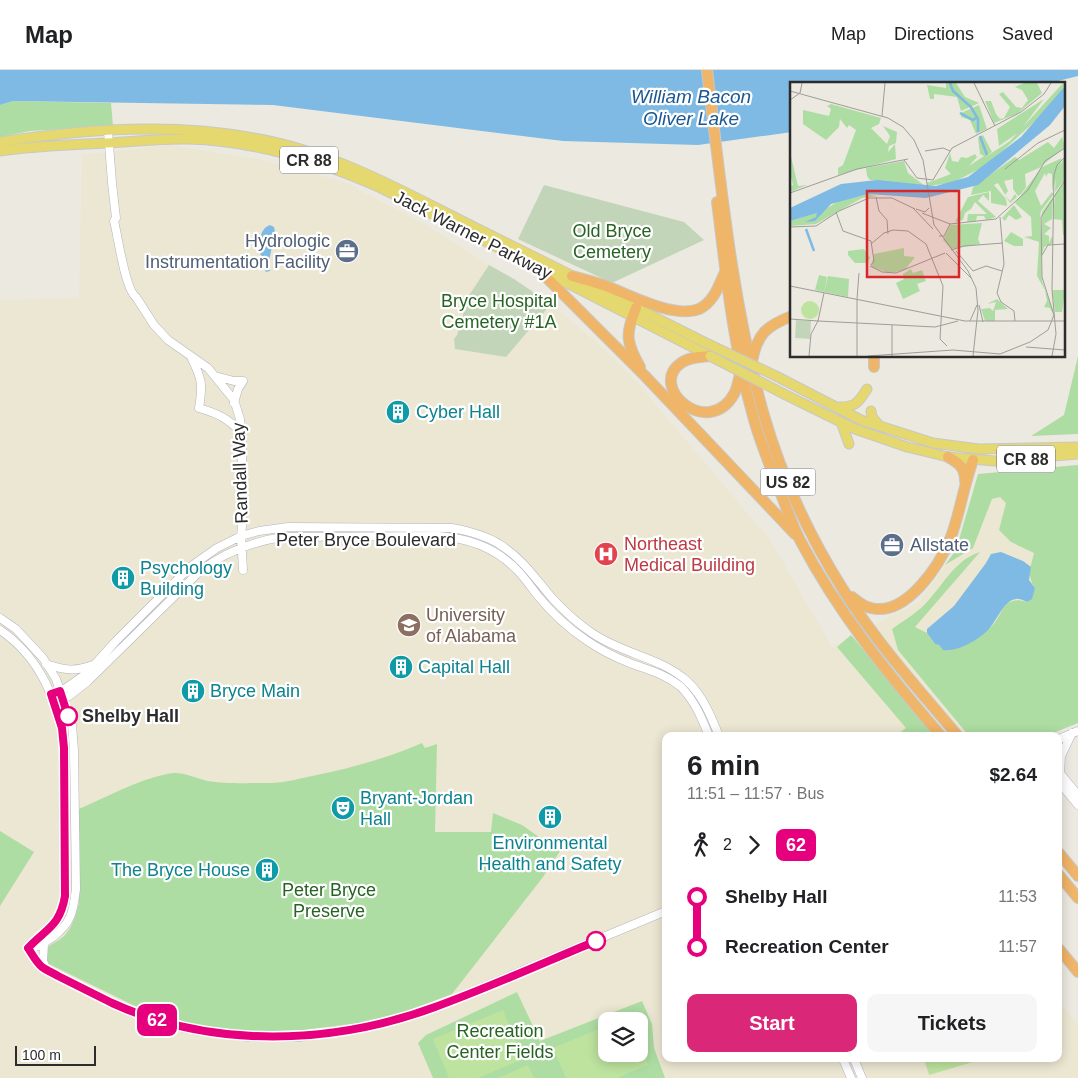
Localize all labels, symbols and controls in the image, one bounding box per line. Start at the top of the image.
text: Map [25,21,73,48]
text: Map [831,24,866,44]
text: Directions [894,24,974,44]
text: Saved [1002,24,1053,44]
inset map [790,82,1066,358]
water label: William Bacon Oliver Lake [631,86,751,129]
road number: CR 88 [280,146,338,174]
street label: Jack Warner Parkway [391,187,555,283]
park label: Old Bryce Cemetery [572,221,652,262]
place label: Hydrologic Instrumentation Facility [145,231,330,272]
office icon: Hydrologic Instrumentation Facility [334,238,360,264]
park label: Bryce Hospital Cemetery #1A [441,291,557,332]
building icon: Cyber Hall [385,399,411,425]
place label: Cyber Hall [416,402,500,422]
street label: Randall Way [228,422,252,524]
road number: CR 88 [997,446,1055,472]
road number: US 82 [760,468,816,496]
street label: Peter Bryce Boulevard [276,530,456,550]
office icon: Allstate [879,532,905,558]
place label: Northeast Medical Building [624,534,755,575]
place label: Allstate [910,535,969,555]
hospital icon: Northeast Medical Building [593,541,619,567]
place label: Psychology Building [140,558,232,599]
building icon: Psychology Building [110,565,136,591]
place label: University of Alabama [426,605,517,646]
school or university icon: University of Alabama [396,612,422,638]
building icon: Capital Hall [388,654,414,680]
place label: Capital Hall [418,657,510,677]
building icon: Bryce Main [180,678,206,704]
place label: Bryce Main [210,681,300,701]
marker: Shelby Hall [58,706,78,726]
place label: Shelby Hall [82,706,179,726]
text: 6 min [687,750,760,781]
text: $2.64 [989,764,1037,785]
text: 11:51 – 11:57 · Bus [687,785,824,802]
place label: Bryant-Jordan Hall [360,788,473,829]
theatre icon: Bryant-Jordan Hall [330,795,356,821]
building icon: Environmental Health and Safety [537,804,563,830]
icon: walk [687,831,715,859]
icon: forward [740,831,768,859]
place label: Environmental Health and Safety [478,833,622,874]
text: 62 [786,835,806,855]
text: 2 [723,836,732,853]
building icon: The Bryce House [254,857,280,883]
place label: The Bryce House [111,860,250,880]
park label: Peter Bryce Preserve [282,880,376,921]
text: Shelby Hall [725,886,827,907]
text: 11:53 [998,888,1037,905]
unlabelled marker [586,931,606,951]
text: Recreation Center [725,936,889,957]
text: 11:57 [998,938,1037,955]
button: Start [687,994,857,1052]
button: Tickets [867,994,1037,1052]
line badge: 62 [134,1004,180,1036]
text: 62 [147,1010,167,1030]
map controls [598,1012,648,1062]
button: layers [598,1012,648,1062]
park label: Recreation Center Fields [446,1021,554,1062]
scale bar [15,1043,96,1066]
text: 100 m [22,1047,61,1063]

